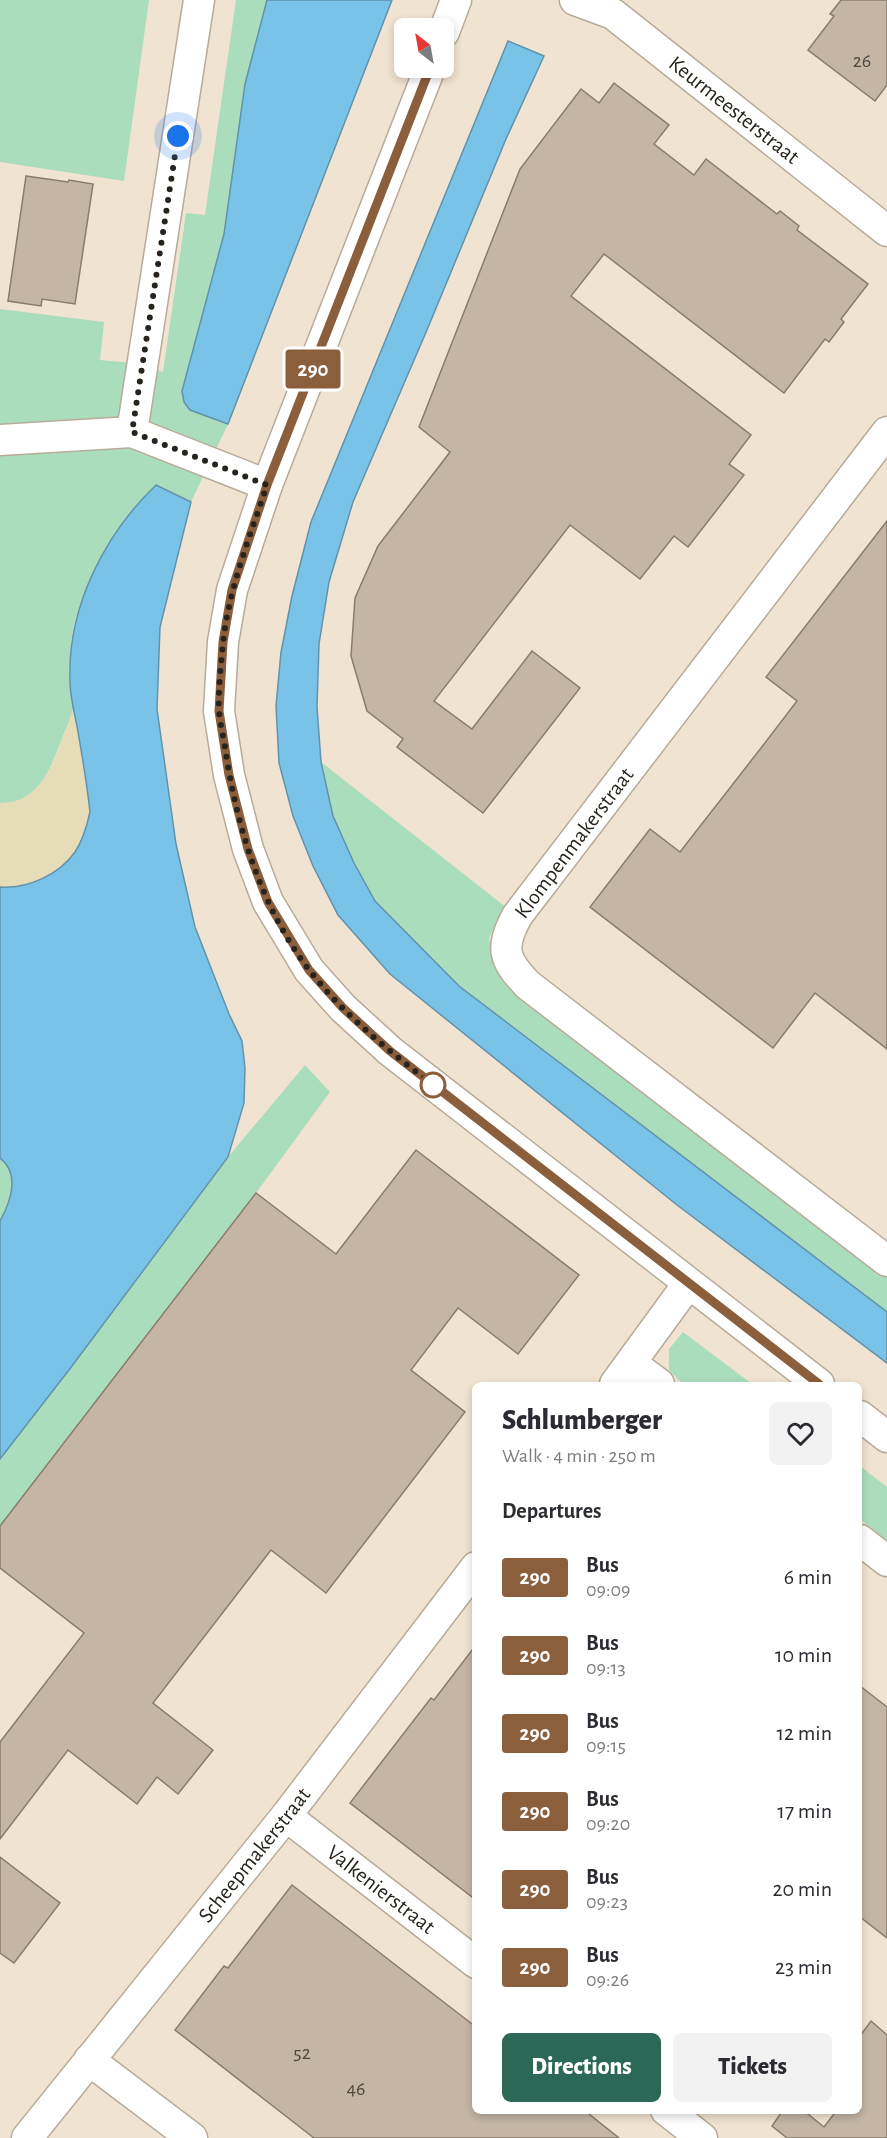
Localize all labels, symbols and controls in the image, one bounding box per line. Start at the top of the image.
north arrow [394,18,454,78]
map controls [394,18,454,78]
house number: 26 [853,51,871,71]
street label: Keurmeesterstraat [665,52,803,168]
your location [163,121,193,151]
line badge: 290 [278,350,348,388]
text: 290 [298,359,328,380]
street label: Klompenmakerstraat [510,764,638,922]
unlabelled marker [420,1072,446,1098]
button: heart [769,1402,832,1465]
text: Schlumberger [502,1407,662,1435]
text: Walk · 4 min · 250 m [502,1446,656,1466]
text: Departures [502,1500,602,1522]
text: Bus [586,1554,619,1576]
text: 6 min [784,1566,832,1588]
text: 290 [520,1567,550,1588]
text: 09:09 [586,1580,631,1600]
text: Bus [586,1632,619,1654]
text: 10 min [775,1644,832,1666]
text: 290 [520,1645,550,1666]
text: 09:13 [586,1658,626,1678]
text: Bus [586,1710,619,1732]
text: 12 min [777,1722,832,1744]
text: 290 [520,1723,550,1744]
text: 09:15 [586,1736,626,1756]
street label: Scheepmakerstraat [194,1784,314,1926]
text: Bus [586,1788,619,1810]
text: 17 min [777,1800,832,1822]
text: 290 [520,1801,550,1822]
text: 09:20 [586,1814,630,1834]
street label: Valkenierstraat [323,1841,439,1938]
text: Bus [586,1866,619,1888]
text: 20 min [772,1878,832,1900]
text: 290 [520,1879,550,1900]
text: 09:23 [586,1892,628,1912]
text: Bus [586,1944,619,1966]
text: 23 min [775,1956,832,1978]
text: 290 [520,1957,550,1978]
text: 09:26 [586,1970,629,1990]
button: Directions [502,2033,661,2102]
button: Tickets [673,2033,832,2102]
house number: 52 [293,2043,311,2063]
house number: 46 [346,2079,366,2099]

